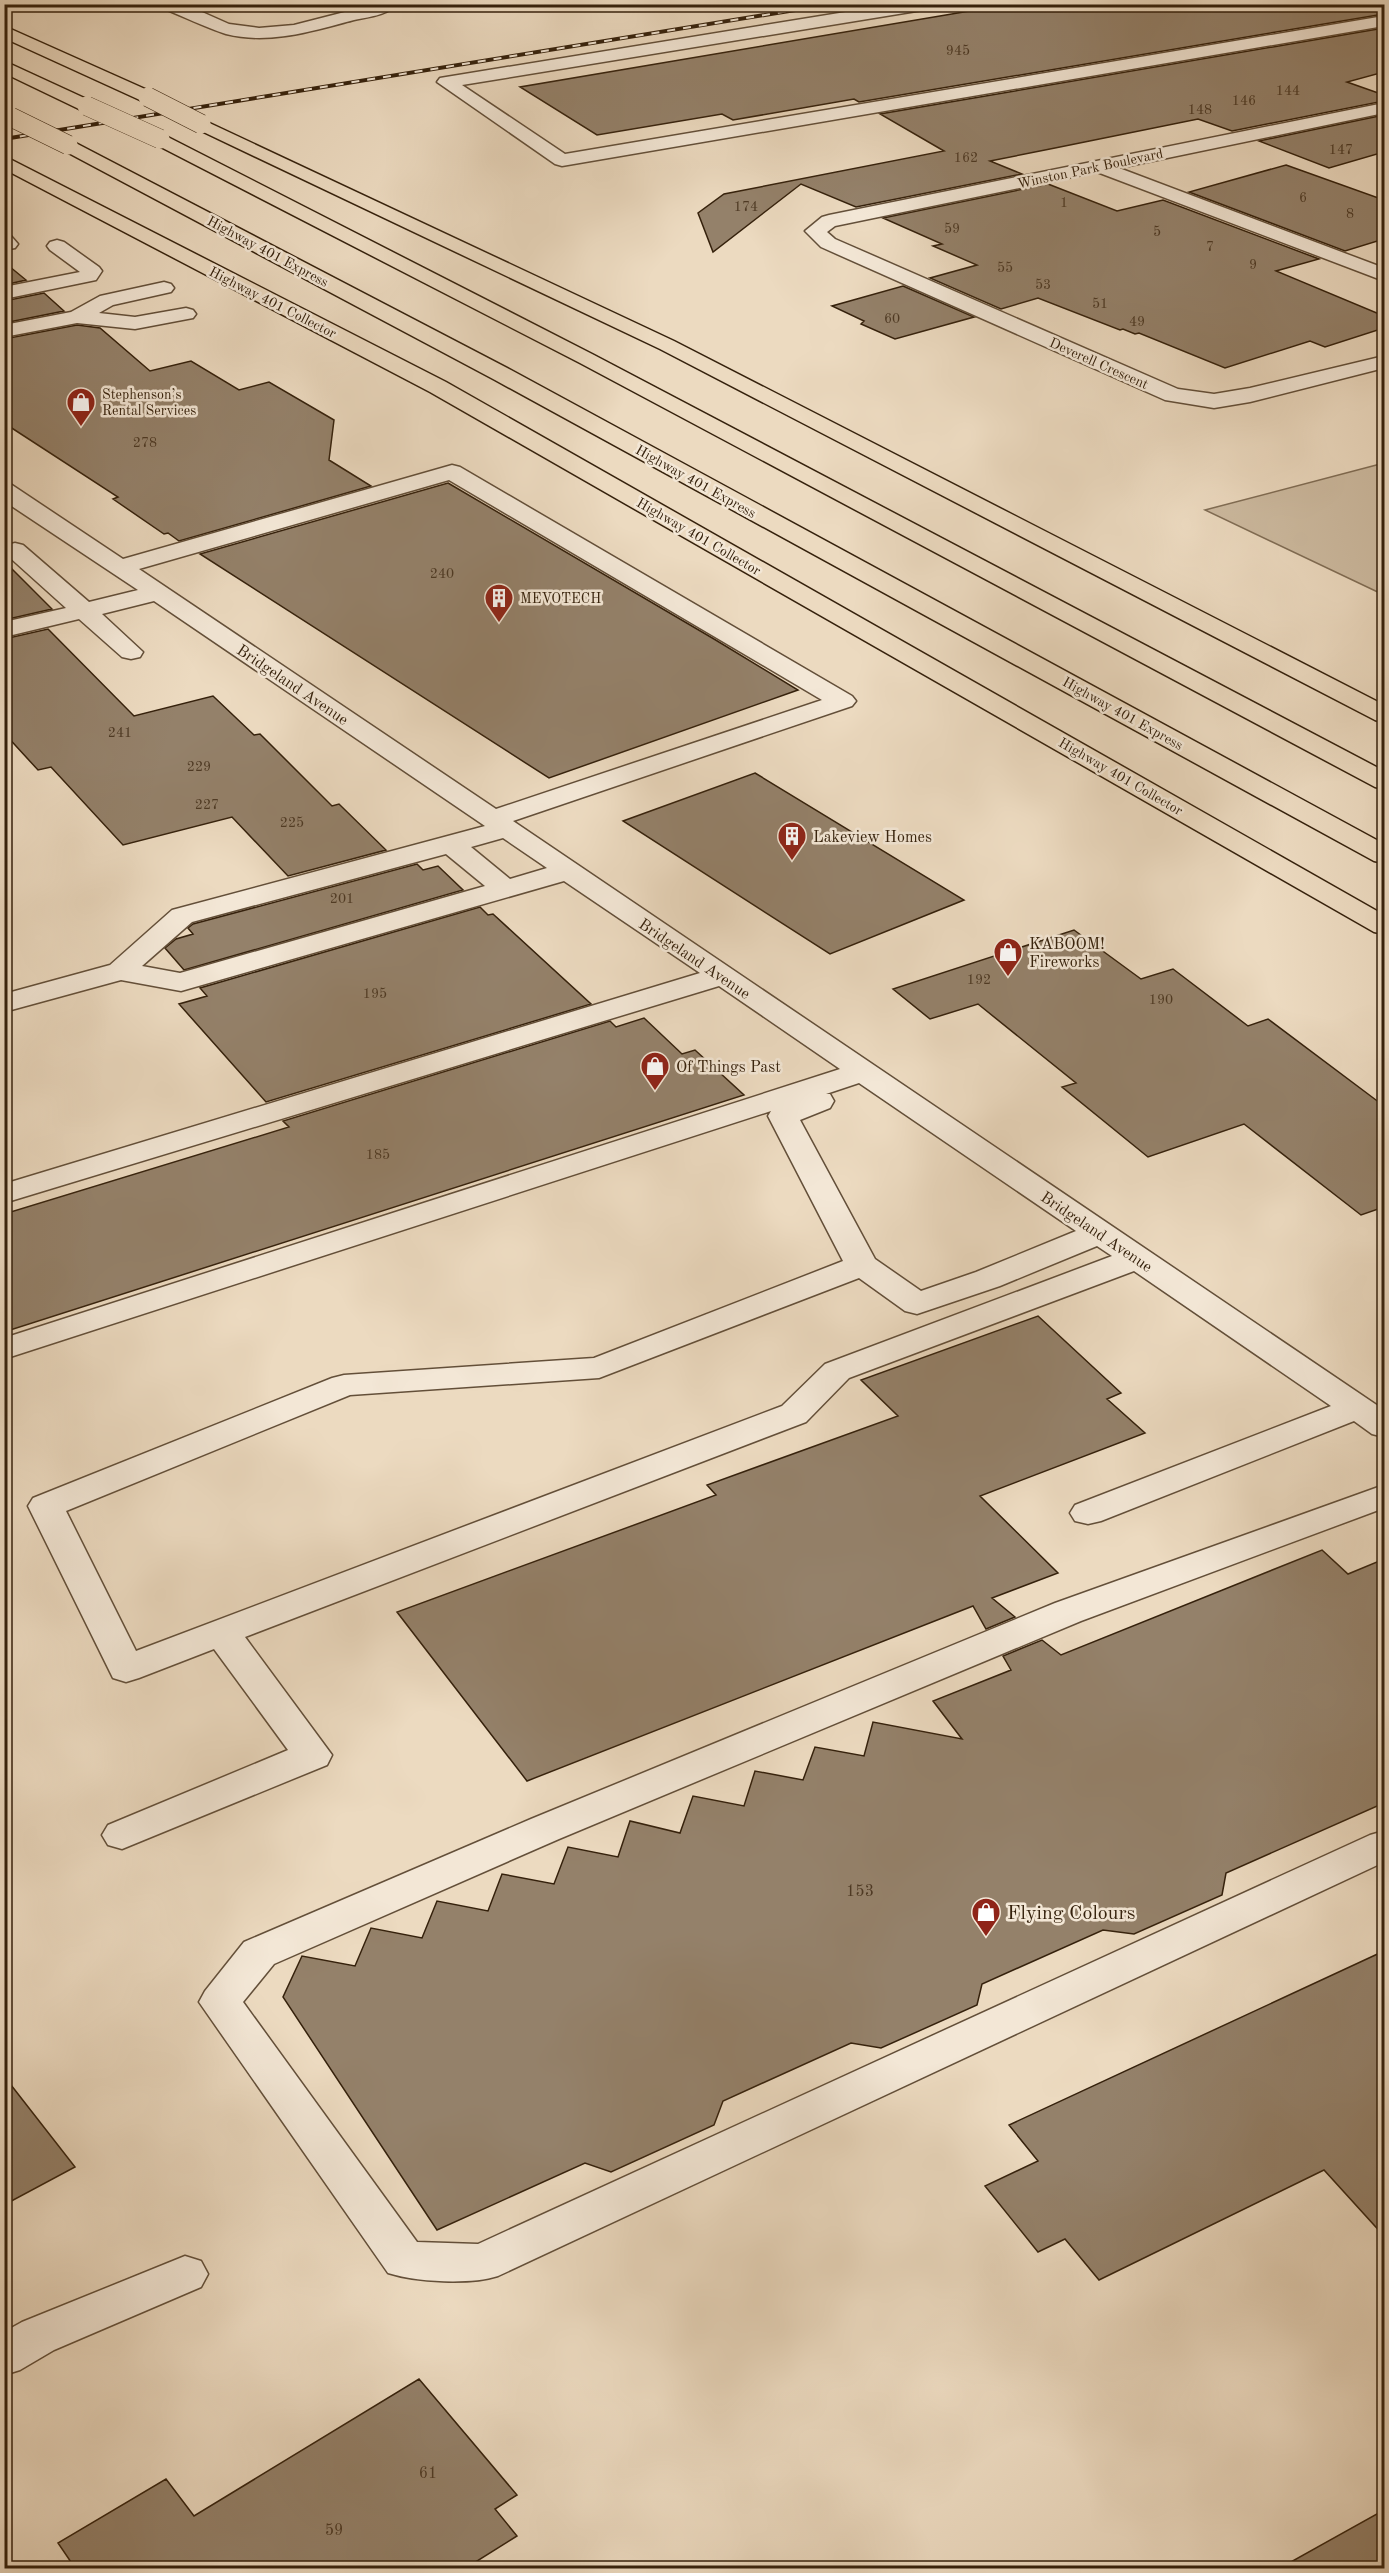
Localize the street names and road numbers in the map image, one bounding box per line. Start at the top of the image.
street label: Winston Park Boulevard [1016,147,1165,191]
street label: Highway 401 Express [205,214,331,290]
street label: Highway 401 Collector [207,265,339,341]
street label: Deverell Crescent [1047,336,1150,392]
street label: Highway 401 Express [633,443,758,521]
street label: Highway 401 Collector [634,496,763,578]
street label: Bridgeland Avenue [233,642,351,729]
street label: Highway 401 Express [1060,675,1185,753]
street label: Highway 401 Collector [1056,736,1185,818]
street label: Bridgeland Avenue [635,916,753,1003]
street label: Bridgeland Avenue [1037,1189,1155,1276]

